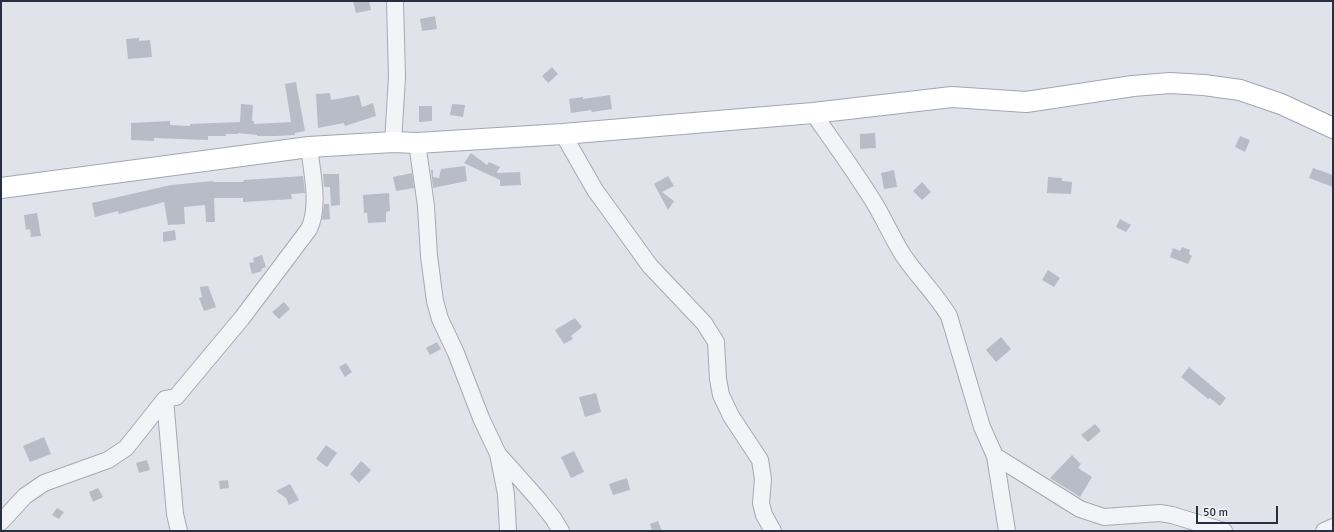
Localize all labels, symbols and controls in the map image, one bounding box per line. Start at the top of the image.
scale bar [1198,498,1280,524]
text: 50 m [1203,505,1228,520]

